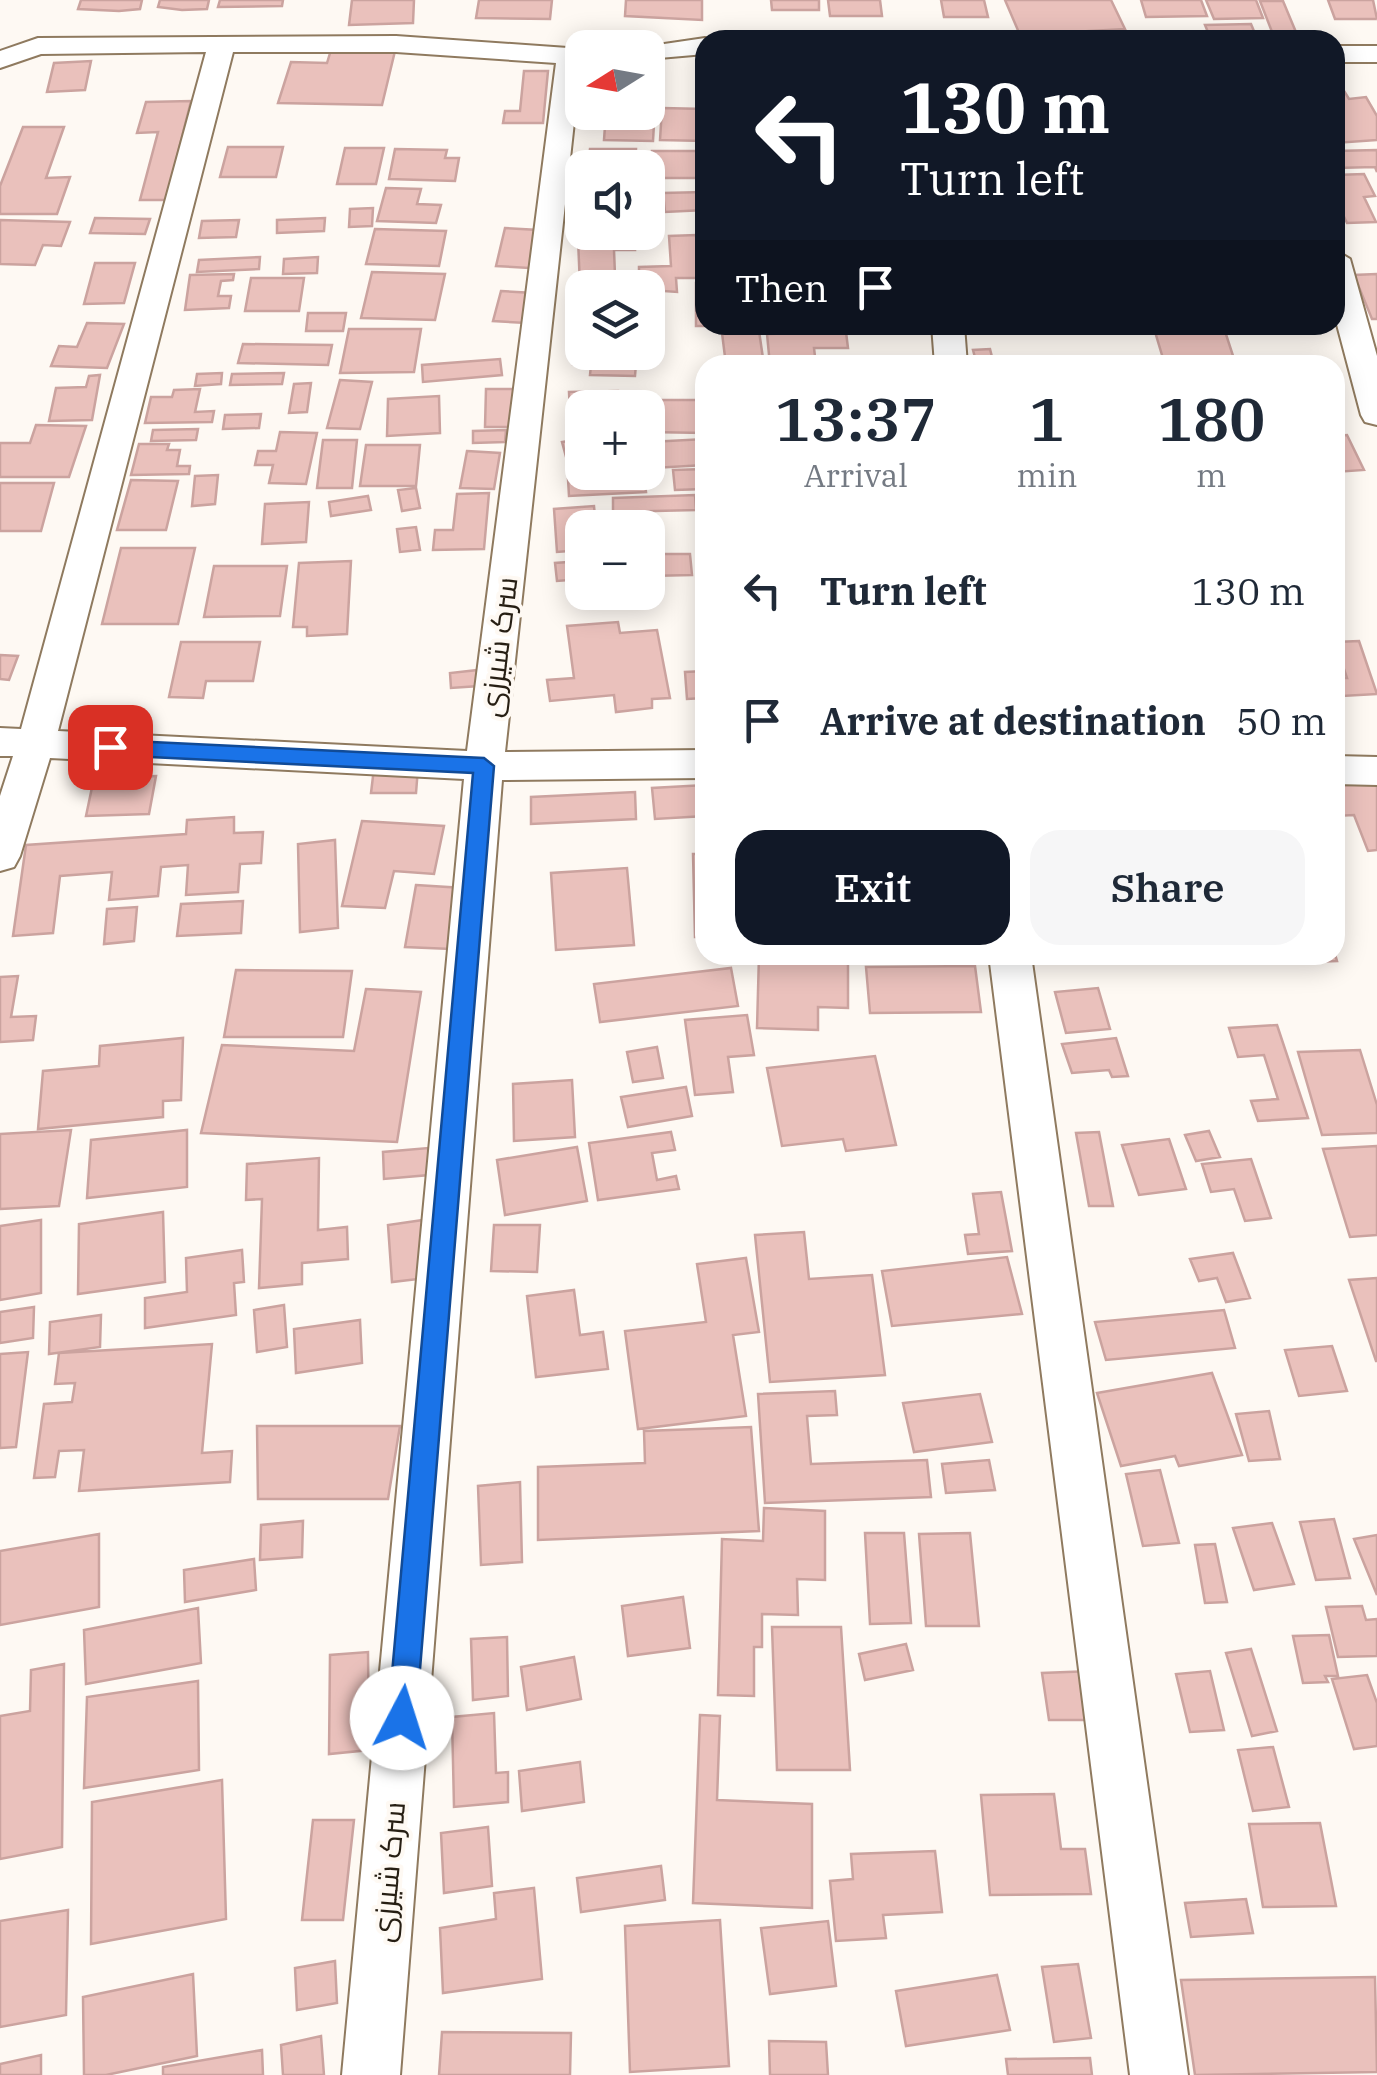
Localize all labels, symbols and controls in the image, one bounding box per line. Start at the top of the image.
north arrow [565,30,665,130]
map controls [565,30,665,610]
text: 130 m [900,61,1110,152]
icon: left [735,70,865,200]
text: Turn left [900,149,1084,207]
button: sound [565,150,665,250]
icon: arrive [848,260,903,315]
text: Then [735,263,828,312]
button: layers [565,270,665,370]
text: 13:37 [775,379,937,458]
text: 1 [1029,379,1065,458]
text: 180 [1157,379,1265,458]
button: + [565,390,665,490]
text: Arrival [804,454,908,496]
text: min [1016,454,1077,496]
text: m [1196,454,1226,496]
button: − [565,510,665,610]
icon: left [735,563,790,618]
text: Turn left [820,566,987,615]
text: 130 m [1192,566,1305,615]
street label: سرک شیرزی [470,574,525,719]
icon: arrive [735,693,790,748]
text: Arrive at destination [820,696,1206,745]
text: 50 m [1236,696,1327,745]
pin [68,705,153,790]
icon: arrive [83,720,138,775]
button: Exit [735,830,1010,945]
button: Share [1030,830,1305,945]
position arrow [350,1666,454,1770]
street label: سرک شیرزی [362,1800,413,1944]

